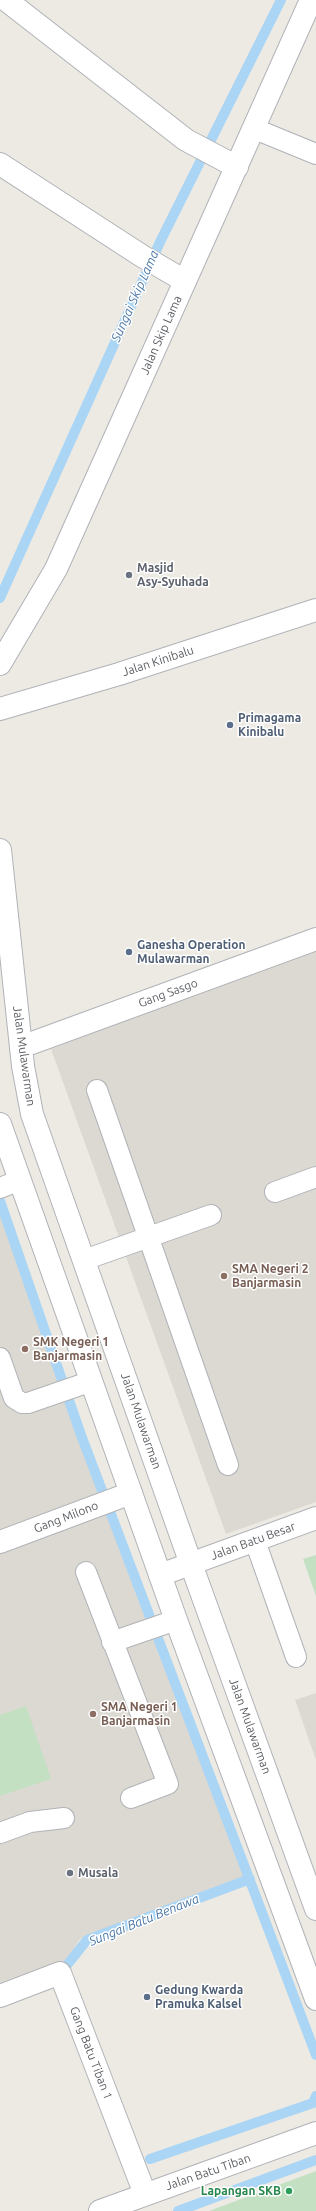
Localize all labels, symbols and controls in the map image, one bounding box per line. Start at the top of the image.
water label: Sungai Skip Lama [108,248,162,344]
street label: Jalan Skip Lama [137,293,185,377]
place label: Masjid Asy-Syuhada [137,561,209,589]
marker: Masjid Asy-Syuhada [124,570,134,580]
street label: Jalan Kinibalu [120,643,196,679]
place label: Primagama Kinibalu [238,711,301,739]
marker: Primagama Kinibalu [225,720,235,730]
place label: Ganesha Operation Mulawarman [137,938,245,966]
marker: Ganesha Operation Mulawarman [124,947,134,957]
street label: Gang Sasgo [136,976,200,1010]
street label: Jalan Mulawarman [10,1005,38,1107]
place label: SMA Negeri 2 Banjarmasin [232,1262,308,1290]
marker: SMA Negeri 2 Banjarmasin [219,1271,229,1281]
place label: SMK Negeri 1 Banjarmasin [33,1335,109,1363]
marker: SMK Negeri 1 Banjarmasin [20,1344,30,1354]
street label: Jalan Mulawarman [118,1371,164,1471]
street label: Gang Milono [32,1498,100,1536]
street label: Jalan Batu Besar [209,1519,297,1563]
street label: Jalan Mulawarman [226,1676,274,1776]
place label: SMA Negeri 1 Banjarmasin [101,1700,177,1728]
marker: SMA Negeri 1 Banjarmasin [88,1709,98,1719]
place label: Musala [78,1866,118,1880]
marker: Musala [65,1868,75,1878]
water label: Sungai Batu Benawa [87,1891,201,1949]
place label: Gedung Kwarda Pramuka Kalsel [155,1983,243,2011]
marker: Gedung Kwarda Pramuka Kalsel [142,1992,152,2002]
street label: Gang Batu Tiban 1 [67,2005,115,2101]
street label: Jalan Batu Tiban [164,2151,252,2193]
place label: Lapangan SKB [201,2184,281,2198]
marker: Lapangan SKB [284,2186,294,2196]

